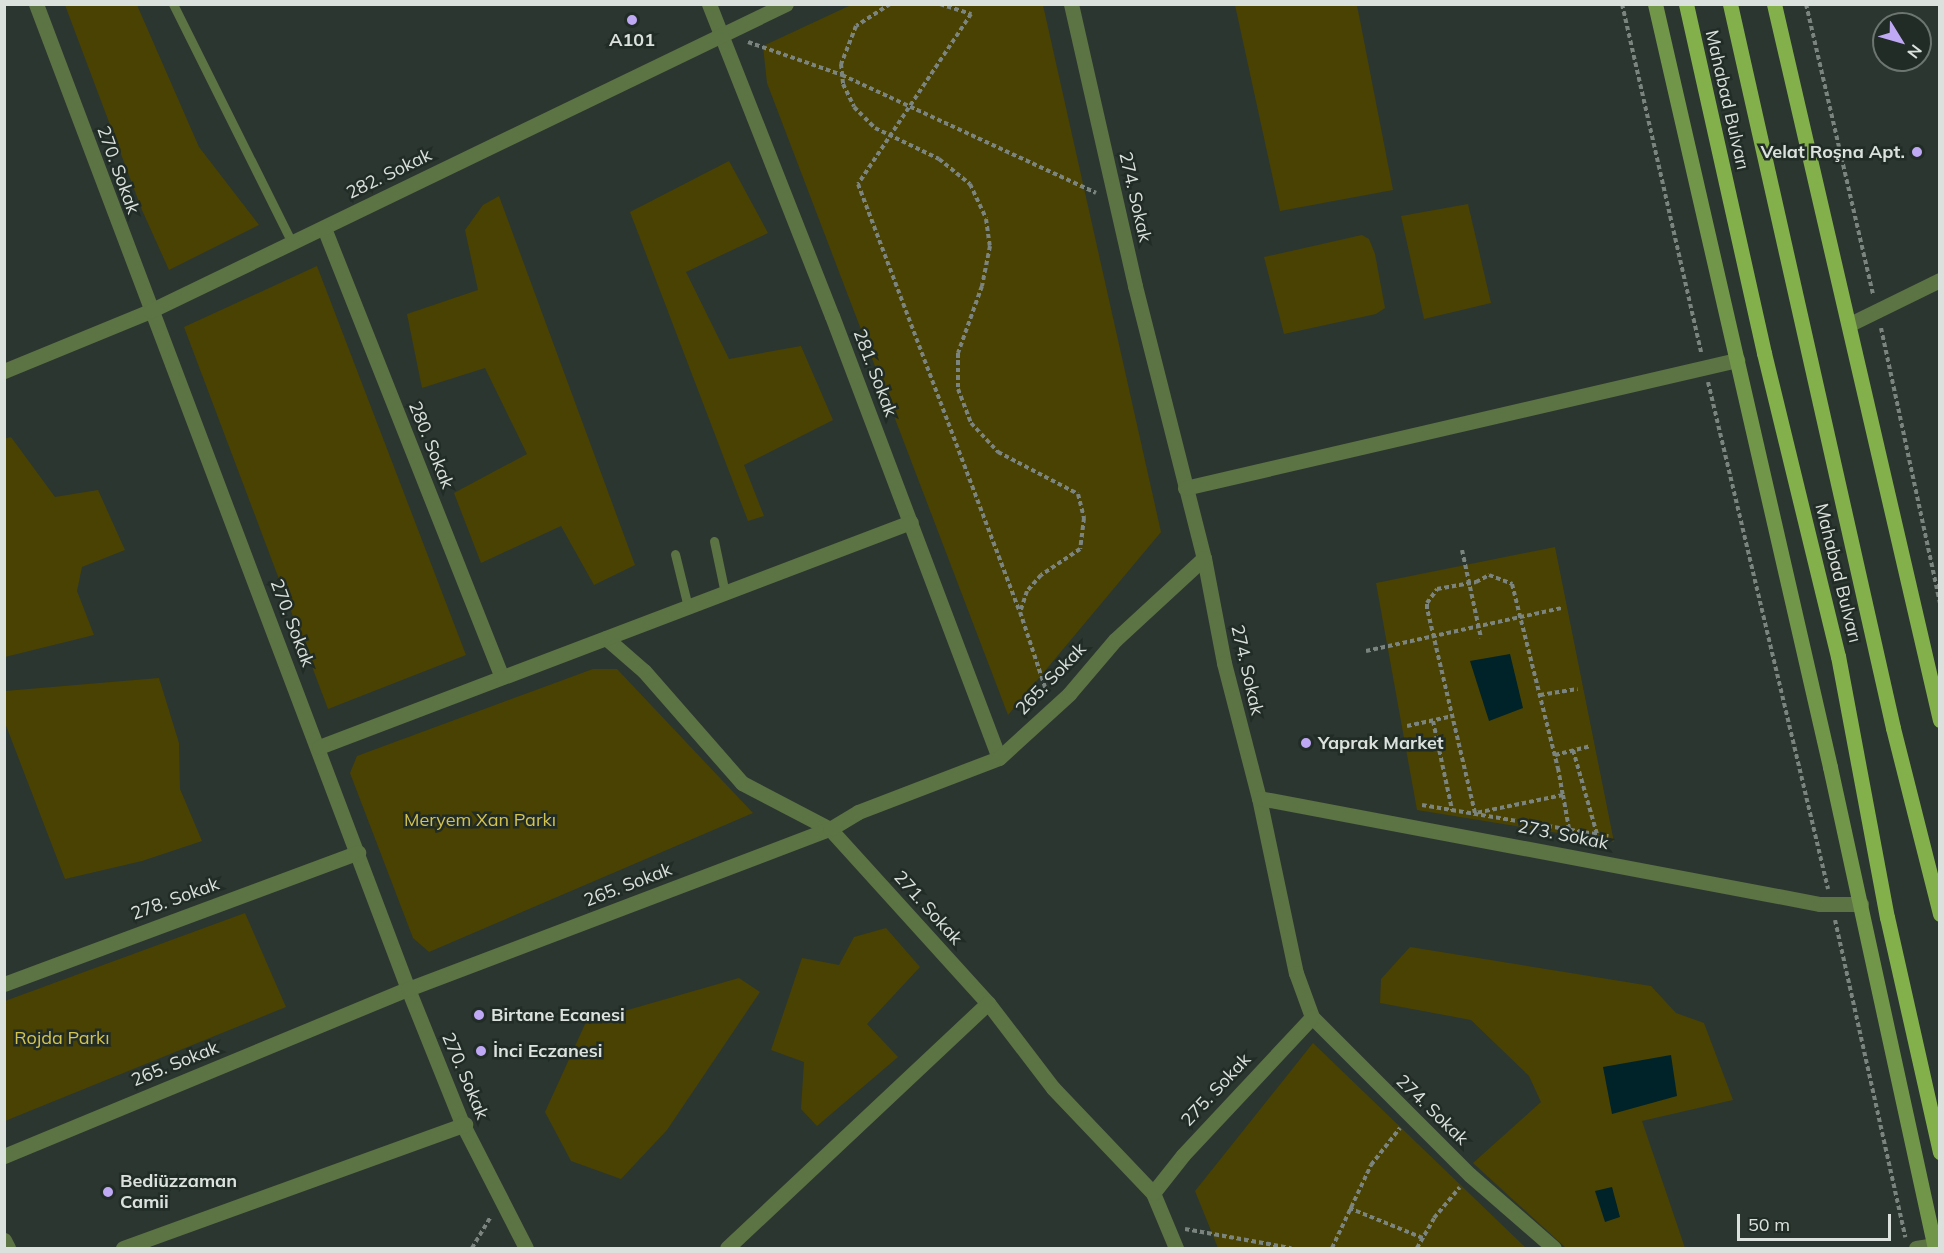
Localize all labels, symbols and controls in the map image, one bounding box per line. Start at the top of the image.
north arrow [1872,12,1932,72]
marker: A101 [625,13,639,27]
street label: Mahabad Bulvarı [1700,28,1754,172]
place label: A101 [609,29,655,51]
text: N [1903,41,1926,62]
street label: 270. Sokak [92,123,144,217]
place label: Velat Roşna Apt. [1760,141,1905,163]
street label: 282. Sokak [343,144,435,204]
marker: Velat Roşna Apt. [1910,145,1924,159]
street label: 274. Sokak [1114,150,1156,244]
street label: 281. Sokak [848,326,902,420]
street label: 280. Sokak [404,398,458,492]
street label: Mahabad Bulvarı [1810,501,1866,645]
street label: 270. Sokak [265,576,319,670]
street label: 274. Sokak [1226,623,1268,717]
street label: 265. Sokak [1011,638,1091,720]
place label: Yaprak Market [1318,732,1444,754]
marker: Yaprak Market [1299,736,1313,750]
park label: Meryem Xan Parkı [404,809,556,831]
street label: 273. Sokak [1516,816,1610,854]
street label: 265. Sokak [581,858,675,912]
street label: 271. Sokak [889,867,967,949]
street label: 278. Sokak [128,873,222,925]
place label: Birtane Ecanesi [491,1004,625,1026]
marker: Birtane Ecanesi [472,1008,486,1022]
park label: Rojda Parkı [14,1027,110,1049]
street label: 270. Sokak [437,1029,493,1123]
street label: 265. Sokak [128,1037,222,1091]
place label: İnci Eczanesi [493,1040,602,1062]
marker: İnci Eczanesi [474,1044,488,1058]
street label: 275. Sokak [1177,1049,1255,1131]
street label: 274. Sokak [1391,1070,1473,1150]
place label: Bediüzzaman Camii [120,1171,237,1214]
marker: Bediüzzaman Camii [101,1185,115,1199]
scale bar [1740,1202,1894,1240]
text: 50 m [1748,1213,1790,1236]

